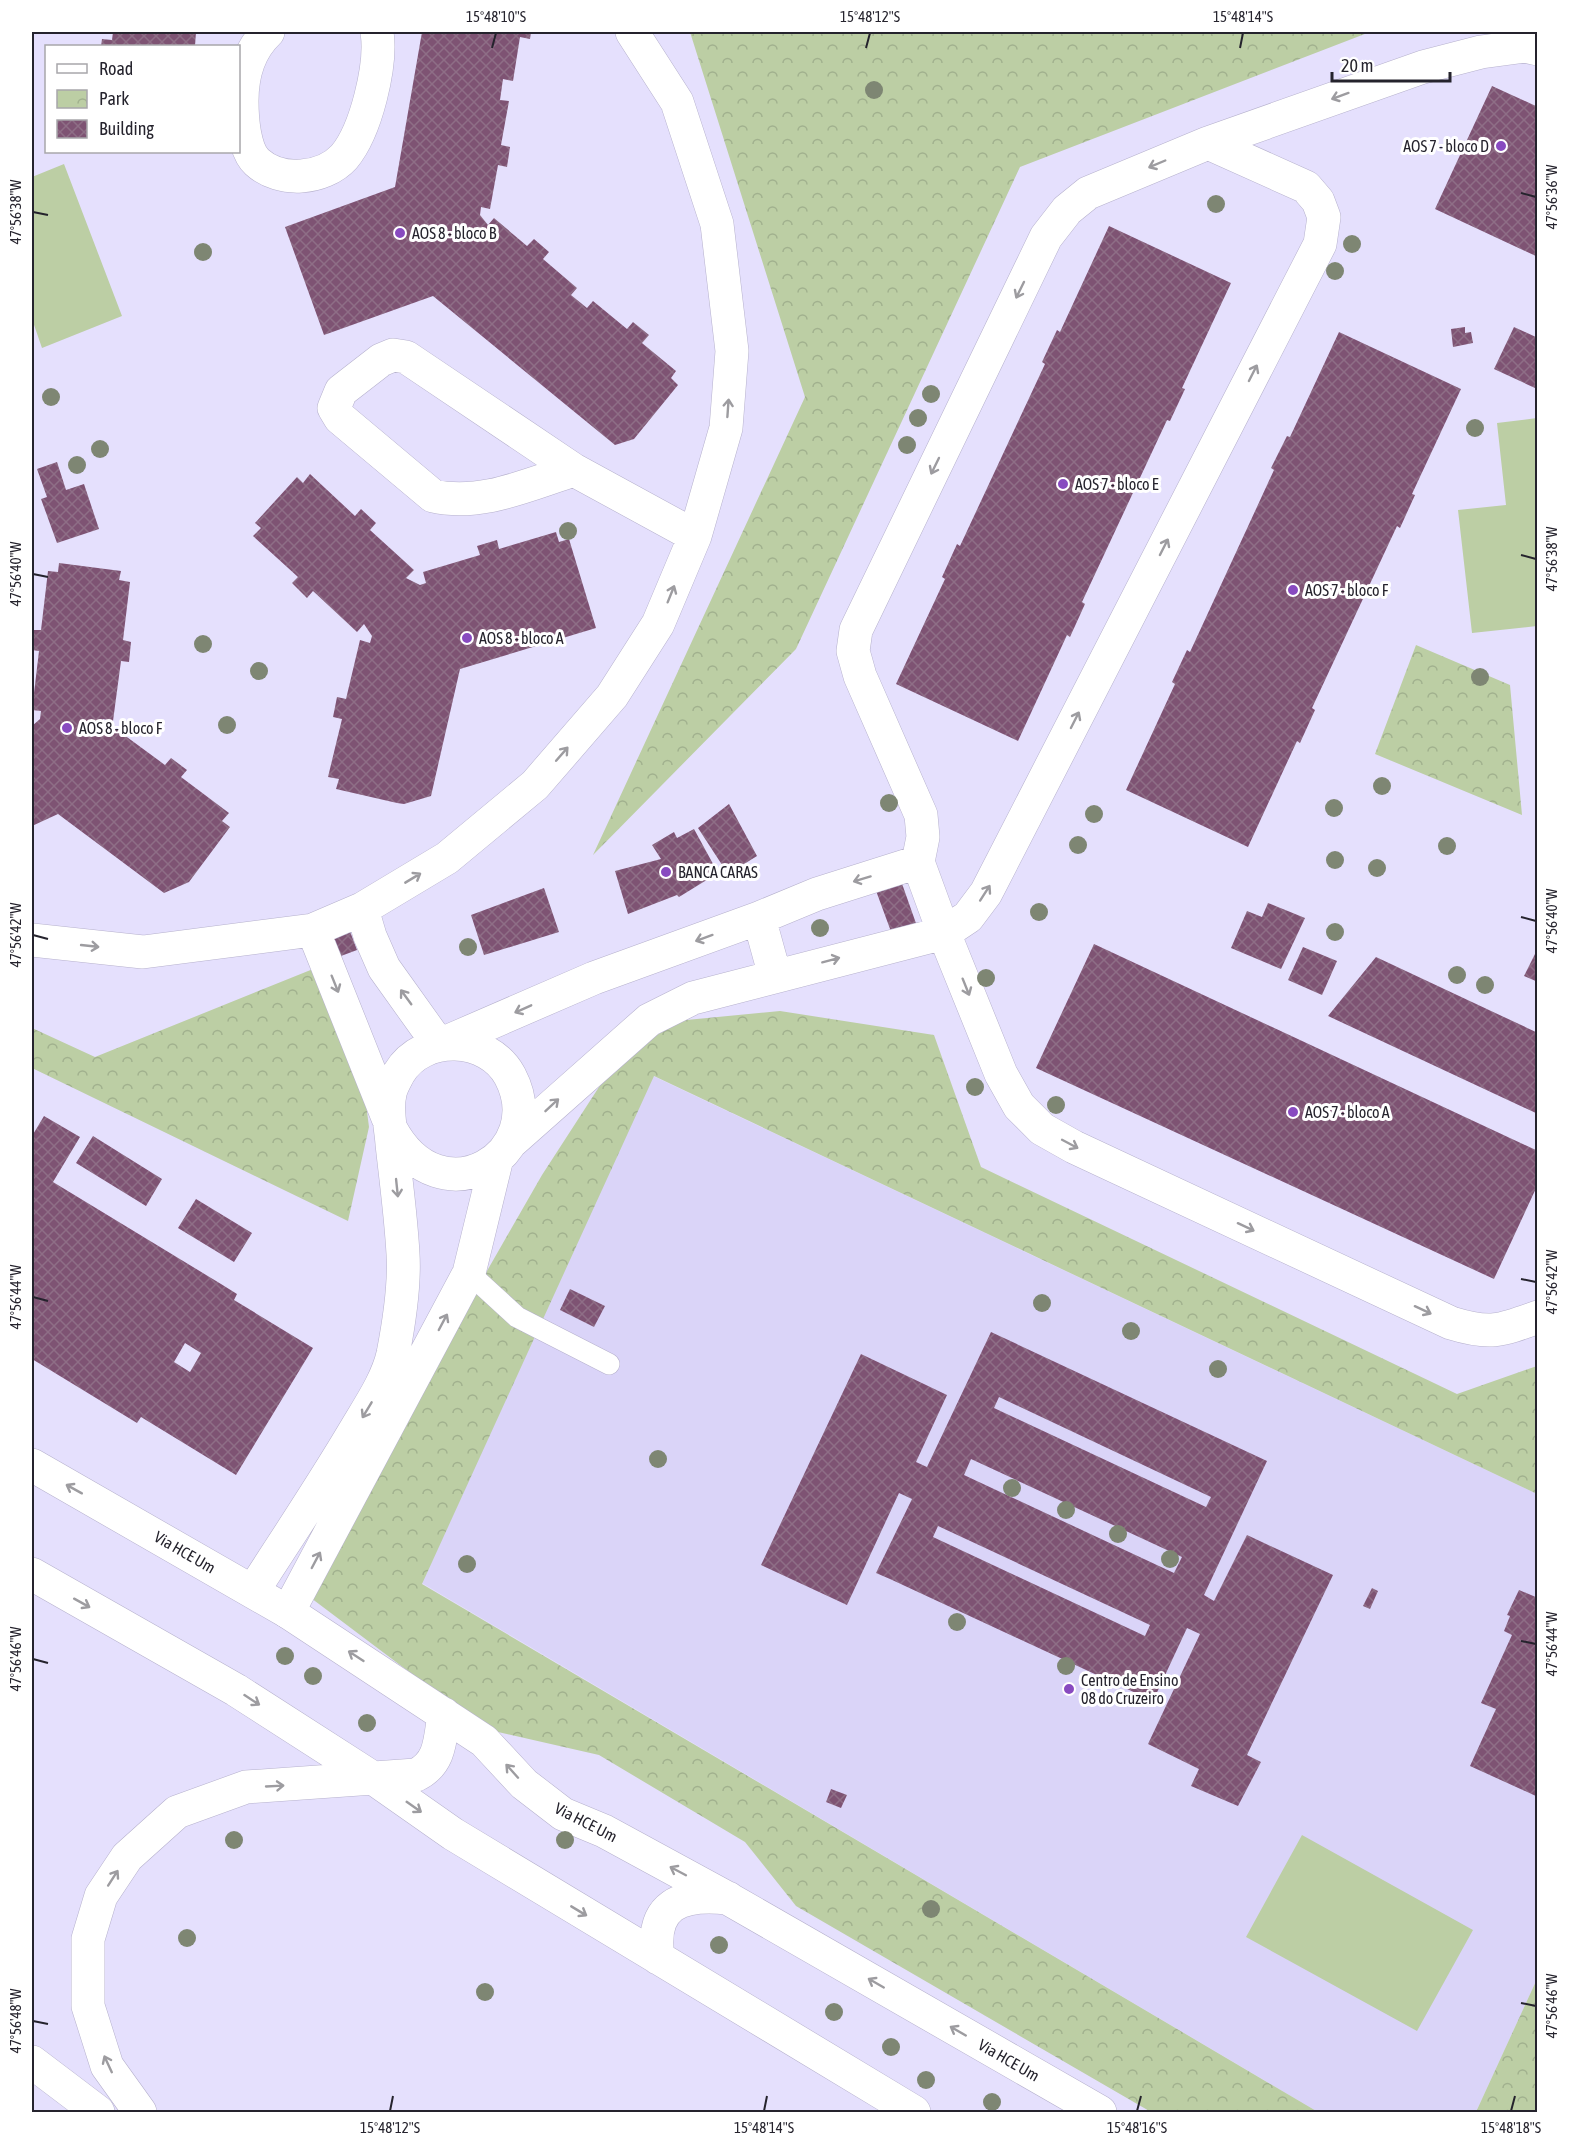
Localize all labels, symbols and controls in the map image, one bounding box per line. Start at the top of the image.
text: 15°48'10"S [466,8,526,25]
text: 15°48'12"S [840,8,900,25]
text: 15°48'14"S [1213,8,1273,25]
legend [45,45,240,153]
scale bar [1332,45,1450,83]
text: 20 m [1341,55,1373,76]
text: Road [99,58,133,79]
text: Park [99,88,129,109]
one-way arrow [1331,92,1350,103]
text: Building [99,118,154,139]
place label: AOS 7 - bloco D [1403,137,1489,155]
marker: AOS 7 - bloco D [1494,139,1508,153]
one-way arrow [1148,159,1167,170]
text: 47°56'36"W [1543,165,1560,229]
text: 47°56'38"W [7,180,24,244]
place label: AOS 8 - bloco B [412,224,497,242]
marker: AOS 8 - bloco B [393,226,407,240]
one-way arrow [1014,281,1026,299]
one-way arrow [1248,365,1260,383]
one-way arrow [723,399,734,419]
one-way arrow [929,456,941,474]
place label: AOS 7 - bloco E [1075,475,1159,493]
marker: AOS 7 - bloco E [1056,477,1070,491]
text: 47°56'38"W [1543,527,1560,591]
one-way arrow [1159,538,1171,556]
text: 47°56'40"W [7,542,24,606]
place label: AOS 7 - bloco F [1305,581,1389,599]
marker: AOS 7 - bloco F [1286,583,1300,597]
one-way arrow [666,585,677,604]
place label: AOS 8 - bloco A [479,629,564,647]
marker: AOS 8 - bloco A [460,631,474,645]
one-way arrow [1069,712,1081,729]
place label: AOS 8 - bloco F [79,719,163,737]
marker: AOS 8 - bloco F [60,721,74,735]
one-way arrow [555,746,568,762]
place label: BANCA CARAS [678,863,758,881]
marker: BANCA CARAS [659,865,673,879]
one-way arrow [404,872,421,884]
one-way arrow [853,874,872,885]
one-way arrow [980,885,992,902]
text: 47°56'40"W [1543,889,1560,953]
text: 47°56'42"W [7,903,24,967]
one-way arrow [695,933,714,944]
one-way arrow [79,941,99,952]
one-way arrow [821,954,840,966]
one-way arrow [331,975,342,993]
one-way arrow [961,977,972,996]
one-way arrow [400,989,412,1005]
one-way arrow [514,1004,532,1015]
one-way arrow [545,1098,560,1112]
place label: AOS 7 - bloco A [1305,1103,1390,1121]
marker: AOS 7 - bloco A [1286,1105,1300,1119]
one-way arrow [1061,1138,1078,1150]
one-way arrow [392,1177,403,1197]
one-way arrow [1237,1222,1255,1234]
text: 47°56'42"W [1543,1250,1560,1314]
text: 47°56'44"W [7,1265,24,1329]
one-way arrow [1413,1305,1431,1317]
one-way arrow [438,1314,449,1332]
one-way arrow [361,1401,373,1418]
one-way arrow [66,1483,83,1495]
street label: Via HCE Um [151,1527,219,1577]
one-way arrow [310,1552,322,1569]
one-way arrow [73,1598,91,1609]
text: 47°56'44"W [1543,1612,1560,1676]
text: 47°56'46"W [7,1627,24,1691]
one-way arrow [348,1650,365,1662]
place label: Centro de Ensino 08 do Cruzeiro [1081,1671,1179,1707]
marker: Centro de Ensino 08 do Cruzeiro [1062,1682,1076,1696]
one-way arrow [243,1693,260,1706]
one-way arrow [505,1764,519,1779]
one-way arrow [265,1780,285,1791]
street label: Via HCE Um [552,1799,620,1845]
one-way arrow [406,1801,422,1813]
one-way arrow [670,1865,687,1877]
one-way arrow [107,1870,119,1887]
one-way arrow [570,1905,587,1917]
text: 47°56'46"W [1543,1974,1560,2038]
one-way arrow [868,1977,885,1989]
text: 47°56'48"W [7,1989,24,2053]
one-way arrow [950,2024,967,2036]
street label: Via HCE Um [975,2035,1043,2085]
one-way arrow [101,2055,113,2073]
text: 15°48'12"S [360,2119,420,2136]
text: 15°48'14"S [734,2119,794,2136]
text: 15°48'16"S [1107,2119,1167,2136]
text: 15°48'18"S [1481,2119,1541,2136]

